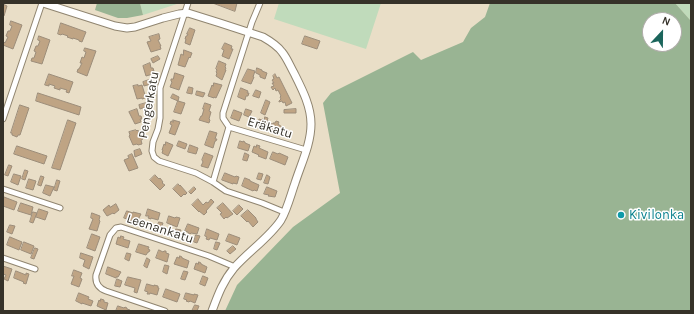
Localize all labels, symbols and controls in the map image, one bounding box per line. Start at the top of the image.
north arrow [642,12,682,52]
text: N [660,14,672,29]
street label: Pengerkatu [135,70,163,140]
street label: Eräkatu [246,114,294,142]
place label: Kivilonka [629,207,684,223]
marker: Kivilonka [616,210,626,220]
street label: Leenankatu [125,211,195,247]

